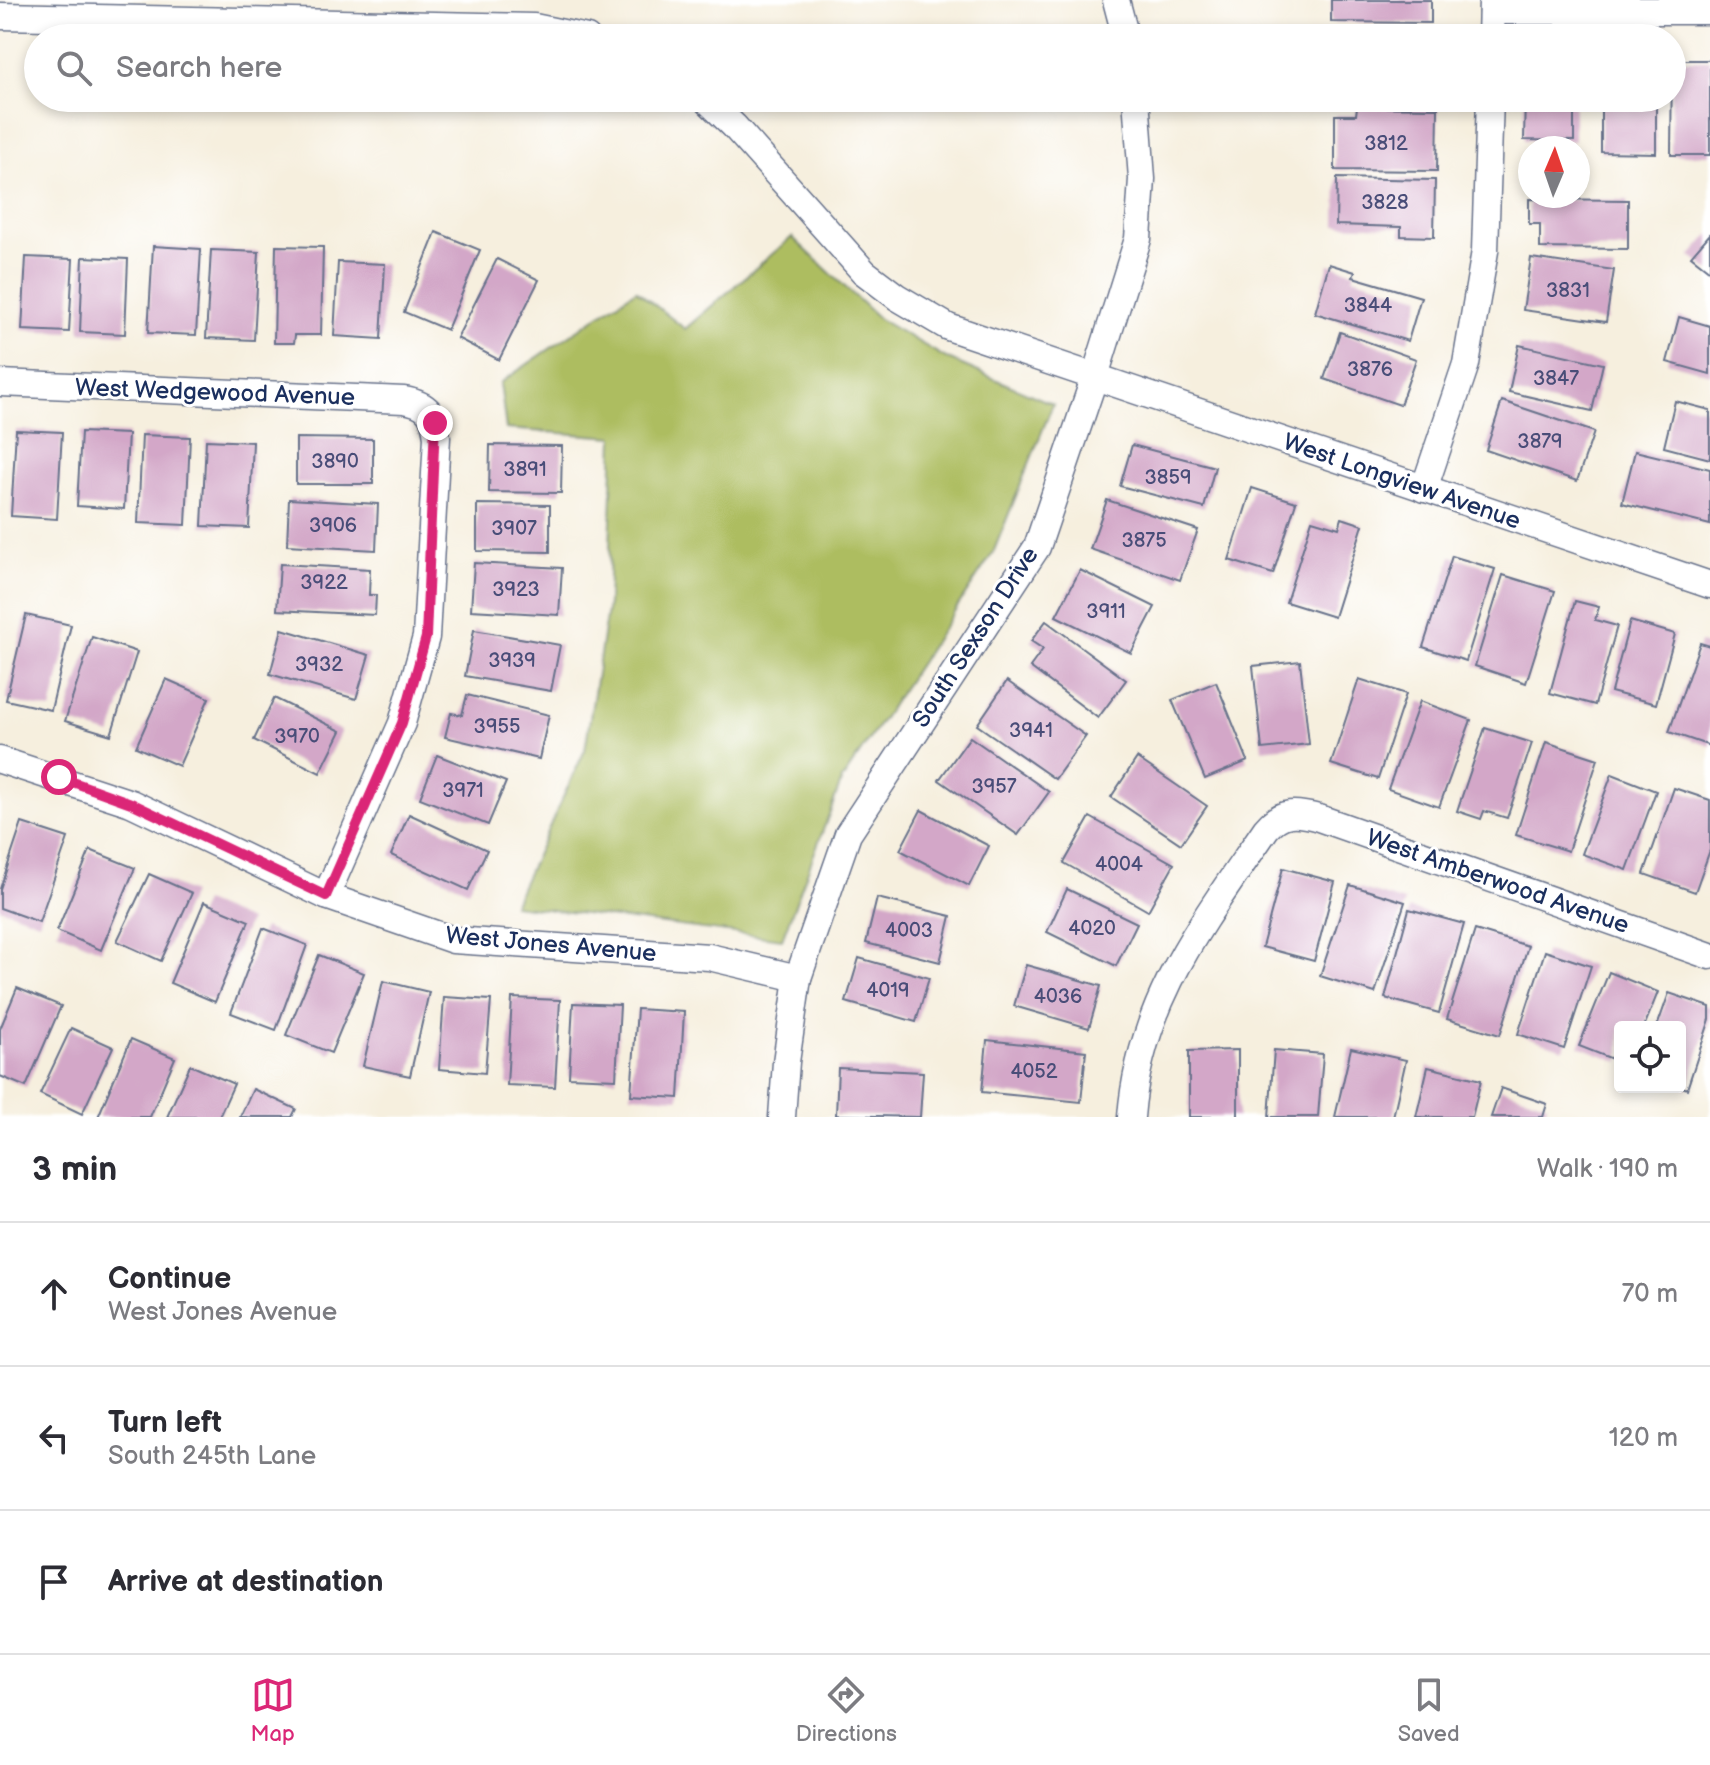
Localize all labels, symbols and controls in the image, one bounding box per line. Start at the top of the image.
search box [24,24,1686,112]
icon: search [52,46,96,90]
text: Search here [116,50,282,86]
house number: 3812 [1364,132,1408,156]
north arrow [1518,136,1590,208]
house number: 3828 [1361,191,1409,215]
house number: 3831 [1546,279,1590,303]
house number: 3844 [1344,294,1392,318]
house number: 3876 [1347,358,1393,382]
house number: 3847 [1533,367,1579,391]
street label: West Wedgewood Avenue [74,373,355,412]
route end [417,405,453,441]
street label: West Longview Avenue [1279,427,1524,536]
house number: 3879 [1517,430,1563,454]
house number: 3890 [311,450,359,474]
house number: 3891 [503,458,547,482]
house number: 3859 [1145,466,1191,490]
house number: 3906 [309,514,357,538]
house number: 3907 [491,517,537,541]
house number: 3875 [1121,529,1167,553]
street label: South Sexson Drive [906,542,1045,733]
house number: 3922 [300,571,348,595]
house number: 3923 [492,578,540,602]
house number: 3911 [1086,600,1126,624]
house number: 3939 [488,649,536,673]
house number: 3932 [295,653,343,677]
house number: 3955 [474,715,520,739]
house number: 3941 [1009,719,1053,743]
house number: 3970 [274,725,320,749]
route start [41,759,77,795]
house number: 3957 [971,775,1017,799]
house number: 3971 [442,779,484,803]
street label: West Amberwood Avenue [1363,823,1633,940]
house number: 4004 [1095,853,1143,877]
house number: 4020 [1068,917,1116,941]
house number: 4003 [885,919,933,943]
street label: West Jones Avenue [444,921,658,968]
house number: 4019 [866,979,910,1003]
house number: 4036 [1034,985,1082,1009]
map controls [1614,1021,1686,1093]
button: locate [1614,1021,1686,1093]
house number: 4052 [1010,1060,1058,1084]
text: 3 min [32,1149,117,1190]
text: Walk · 190 m [1537,1154,1678,1185]
text: Continue [108,1261,231,1297]
icon: ahead [32,1272,76,1316]
text: 70 m [1621,1279,1678,1310]
text: West Jones Avenue [108,1297,337,1328]
text: Turn left [108,1405,222,1441]
icon: left [32,1416,76,1460]
text: 120 m [1609,1423,1678,1454]
text: South 245th Lane [108,1441,316,1472]
icon: arrive [32,1560,76,1604]
text: Arrive at destination [108,1564,384,1600]
tab: Map [250,1673,295,1748]
tab: Directions [796,1673,897,1748]
tab: Saved [1398,1673,1460,1748]

